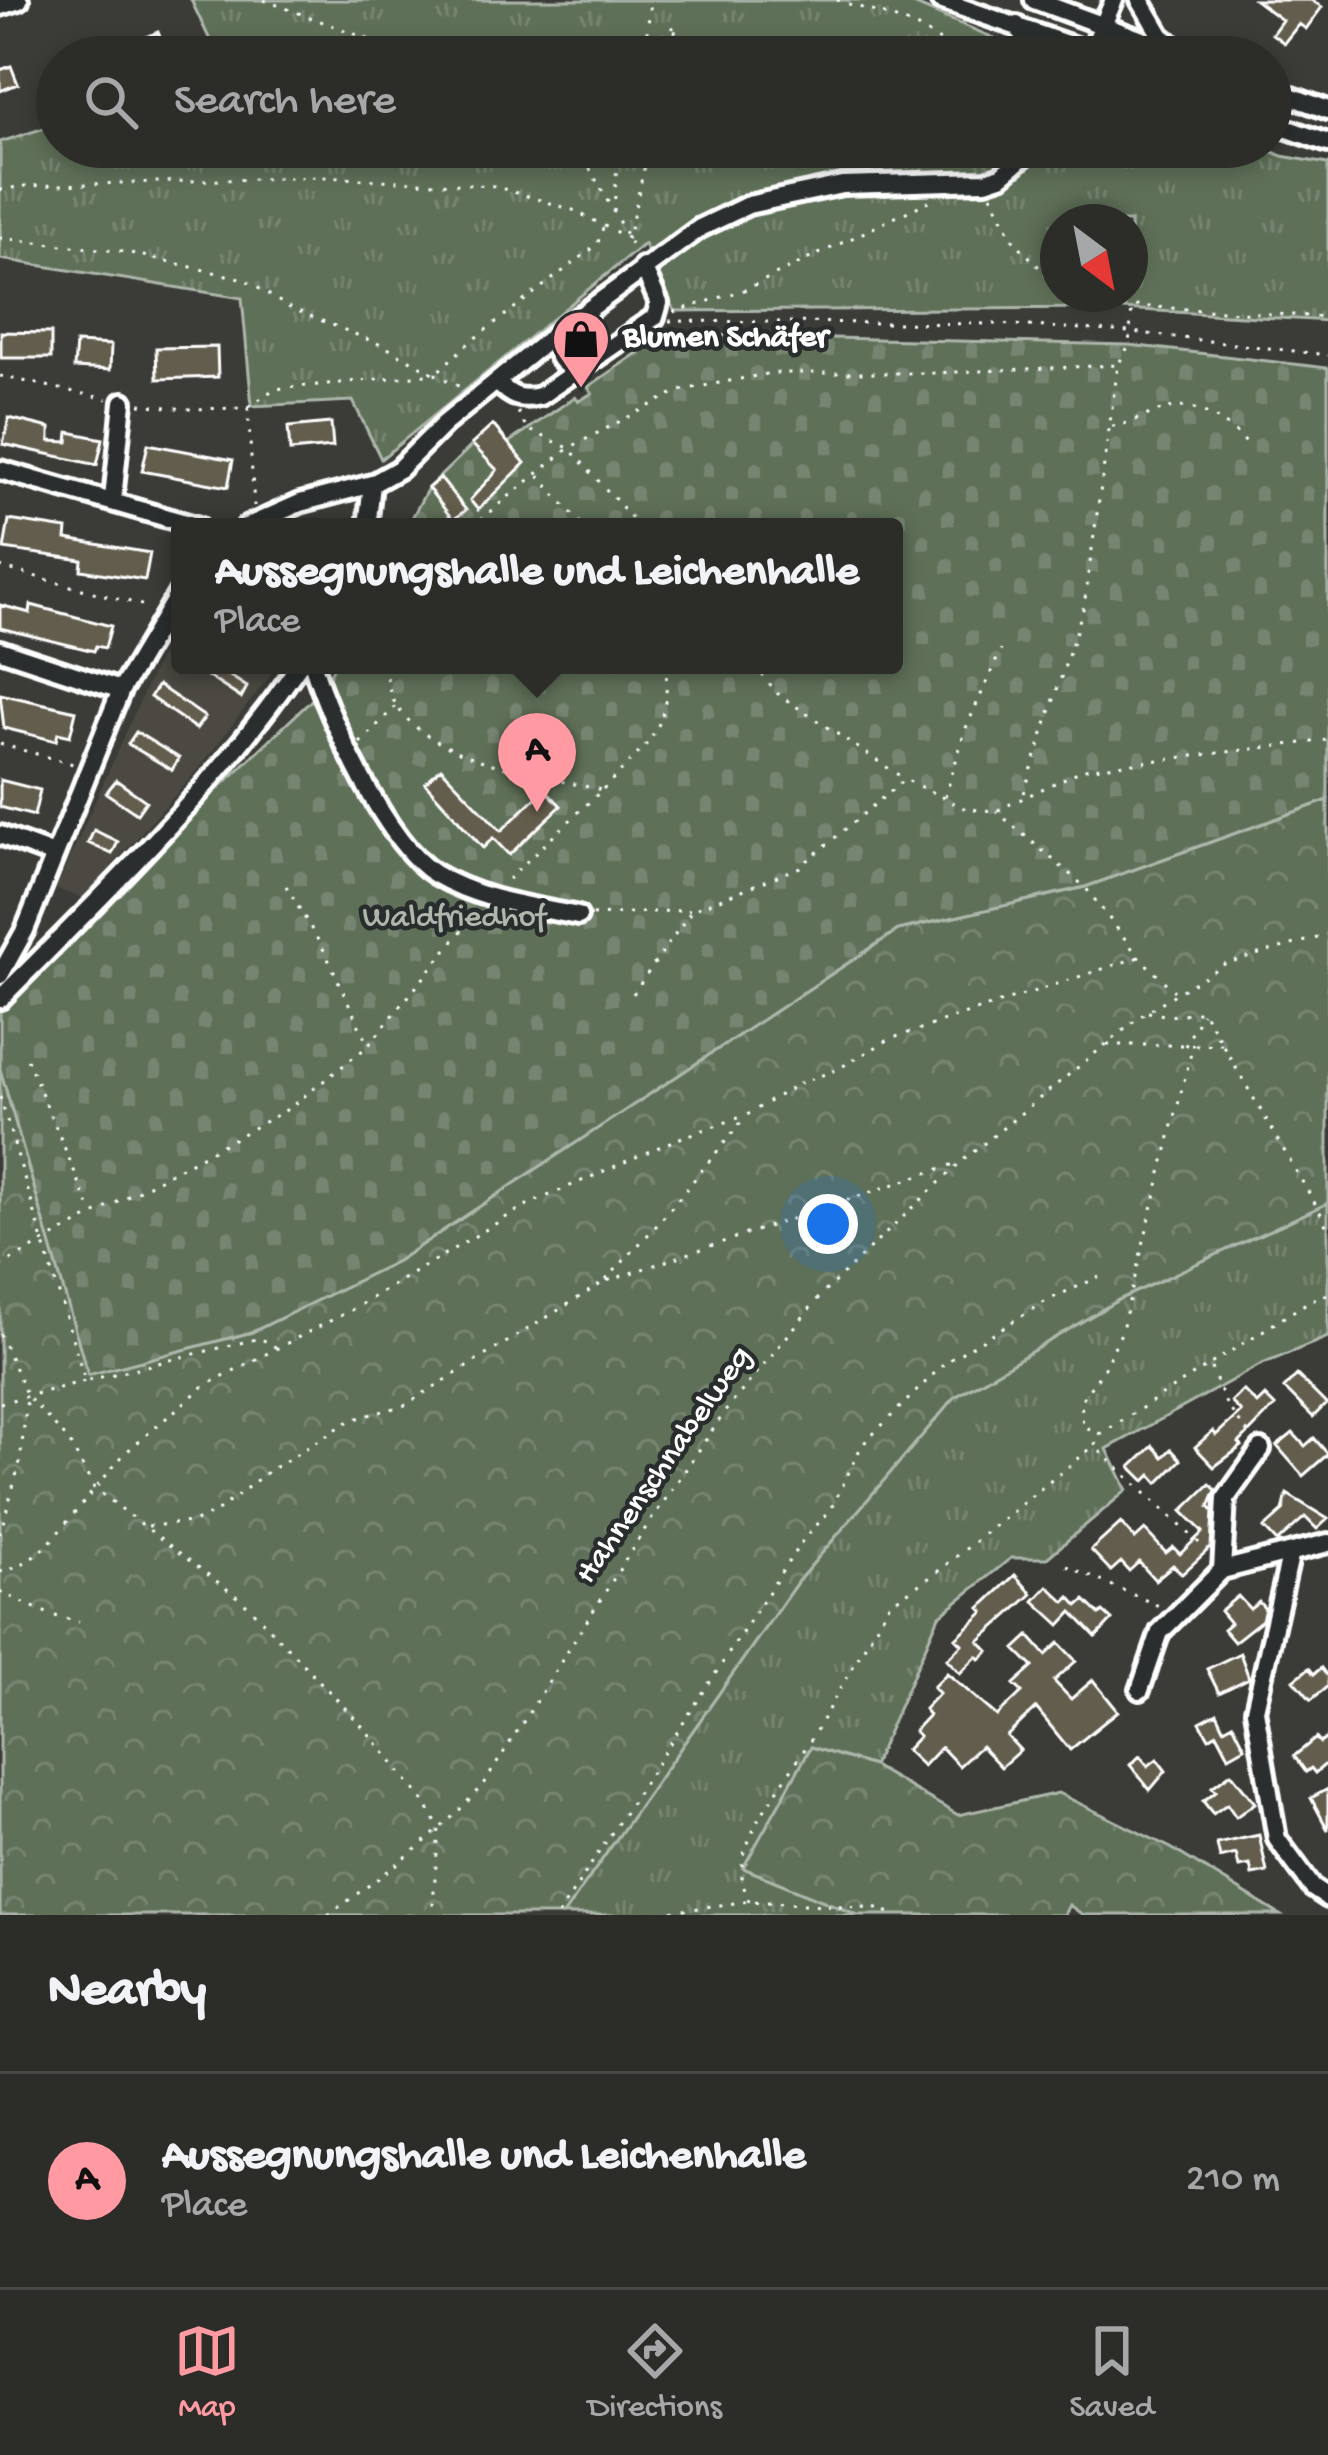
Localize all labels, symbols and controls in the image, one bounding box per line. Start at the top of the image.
search box [36,36,1292,168]
icon: search [78,69,144,135]
text: Search here [174,76,396,129]
north arrow [1040,204,1148,312]
shop icon: Blumen Schäfer [550,308,612,390]
place label: Blumen Schäfer [622,320,831,358]
popup [171,518,903,674]
text: Aussegnungshalle und Leichenhalle [215,547,859,600]
text: Place [215,600,300,646]
pin: A [498,713,576,812]
park label: Waldfriedhof [362,900,549,938]
your location [798,1194,858,1254]
street label: Hahnenschnabelweg [569,1340,761,1592]
text: Nearby [48,1963,206,2023]
text: Aussegnungshalle und Leichenhalle [162,2131,806,2184]
text: A [75,2158,99,2204]
text: 210 m [1186,2158,1280,2204]
text: Place [162,2184,247,2230]
tab: Map [174,2318,240,2428]
tab: Directions [588,2318,722,2428]
tab: Saved [1070,2318,1154,2428]

